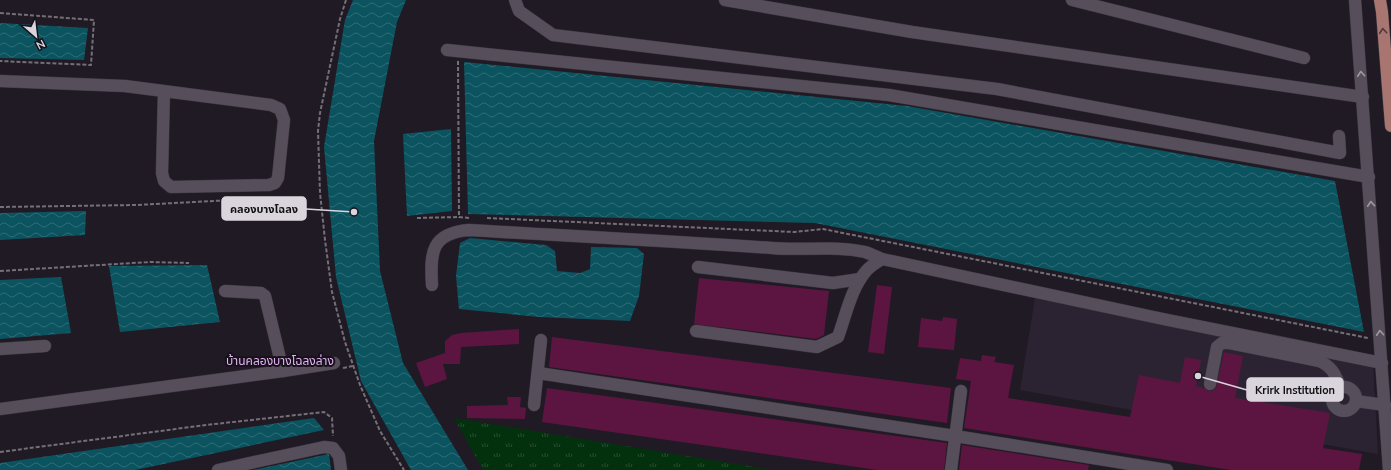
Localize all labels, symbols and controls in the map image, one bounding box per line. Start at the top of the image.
north arrow [16,16,56,56]
one-way arrow [1379,28,1388,34]
text: N [33,36,48,53]
one-way arrow [1357,71,1366,77]
callout: คลองบางโฉลง [222,197,306,220]
one-way arrow [1366,201,1375,207]
text: คลองบางโฉลง [230,202,298,217]
one-way arrow [1376,330,1385,336]
district label: บ้านคลองบางโฉลงล่าง [226,353,334,369]
callout: Krirk Institution [1247,378,1343,401]
text: Krirk Institution [1255,383,1335,398]

